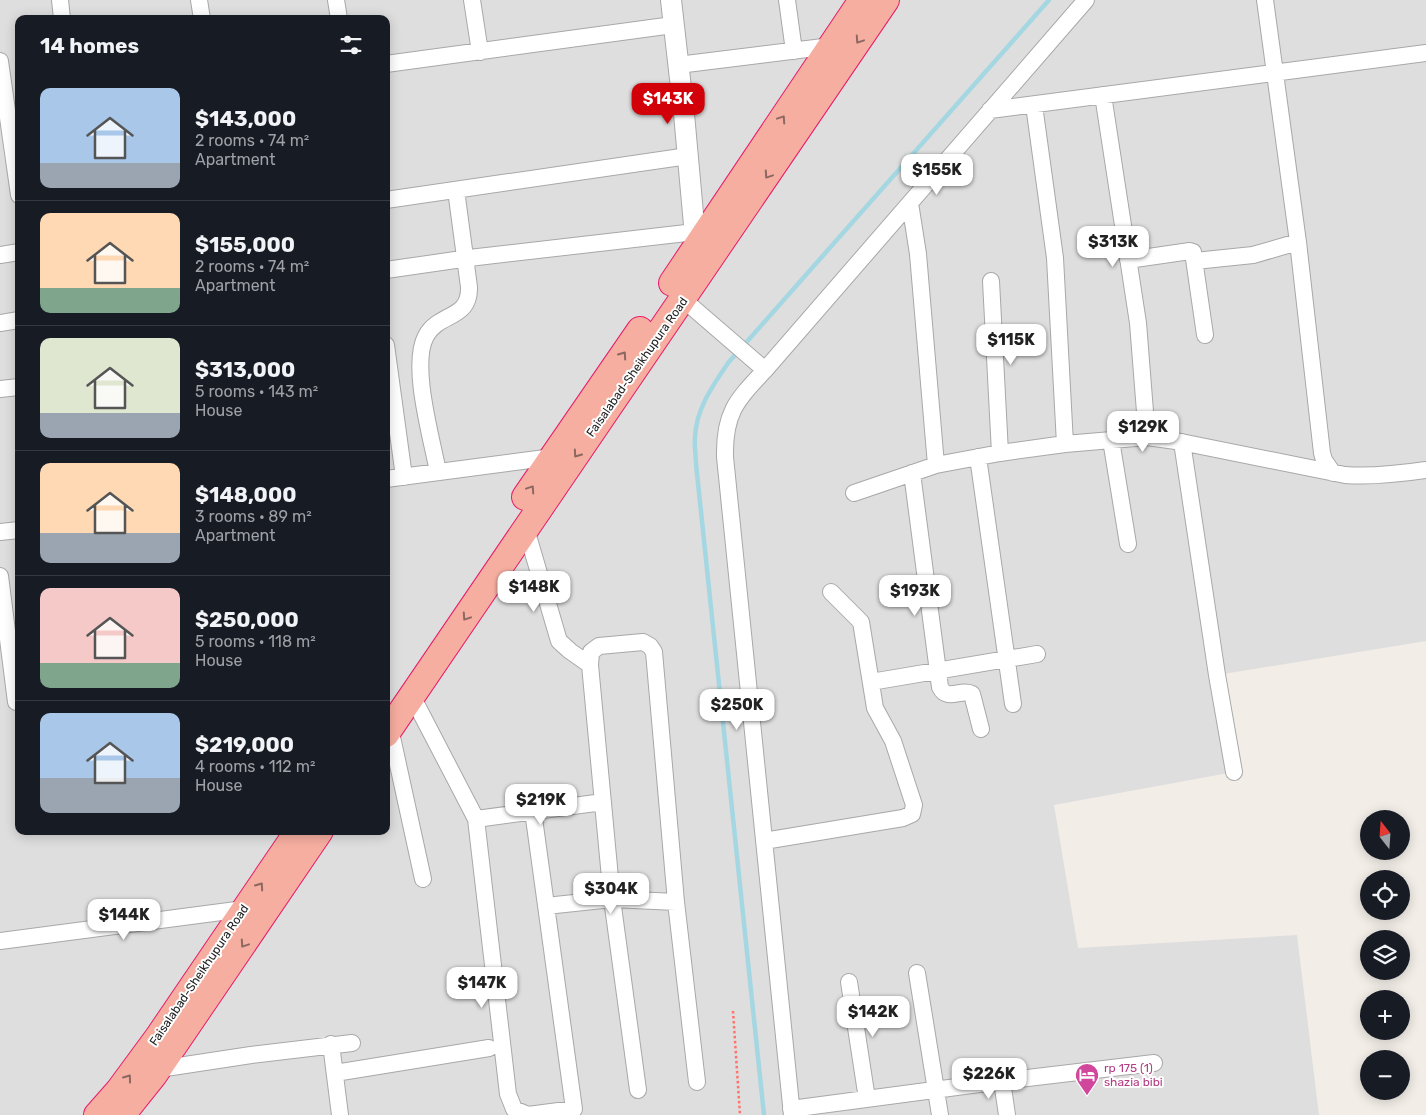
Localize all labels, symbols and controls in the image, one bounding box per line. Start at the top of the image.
icon: filters [337,31,365,59]
text: 14 homes [40,33,139,58]
one-way arrow [856,35,865,44]
pin: $143K [633,82,703,125]
text: $143K [643,89,693,108]
text: $143,000 [195,106,296,131]
icon: home [80,108,140,168]
one-way arrow [776,115,786,124]
text: 2 rooms · 74 m² [195,131,309,150]
text: Apartment [195,150,275,169]
pin: $155K [902,154,972,196]
text: $155K [912,160,962,179]
one-way arrow [765,169,774,179]
pin: $313K [1078,226,1148,268]
text: $155,000 [195,232,295,257]
text: $313K [1088,232,1138,251]
icon: home [80,233,140,293]
text: 2 rooms · 74 m² [195,257,309,276]
text: Apartment [195,276,275,295]
street label: Faisalabad-Sheikhupura Road [583,295,691,439]
pin: $115K [976,324,1046,366]
text: $115K [987,330,1035,349]
one-way arrow [617,351,626,361]
text: $313,000 [195,357,295,382]
icon: home [80,358,140,418]
text: 5 rooms · 143 m² [195,382,318,401]
text: House [195,401,242,420]
pin: $129K [1108,410,1178,453]
text: $129K [1118,417,1168,436]
one-way arrow [574,448,583,457]
text: $148,000 [195,482,296,507]
icon: home [80,483,140,543]
one-way arrow [525,485,534,494]
text: 3 rooms · 89 m² [195,507,312,526]
text: Apartment [195,526,275,545]
pin: $148K [499,570,569,613]
pin: $193K [880,574,950,617]
text: $148K [508,577,560,596]
text: $193K [890,581,940,600]
text: $250,000 [195,607,299,632]
icon: home [80,608,140,668]
one-way arrow [463,611,472,620]
text: 5 rooms · 118 m² [195,632,316,651]
text: House [195,651,242,670]
pin: $250K [702,688,772,731]
text: $250K [711,695,763,714]
text: $219,000 [195,732,294,757]
icon: home [80,733,140,793]
text: 4 rooms · 112 m² [195,757,315,776]
text: House [195,776,242,795]
pin: $219K [506,784,576,826]
text: $219K [516,790,566,809]
north arrow [1360,810,1410,860]
map controls [1360,810,1410,1100]
button: locate [1360,870,1410,920]
pin: $304K [576,872,646,915]
text: $304K [584,879,638,898]
one-way arrow [254,882,263,892]
pin: $144K [89,898,159,941]
street label: Faisalabad-Sheikhupura Road [147,902,251,1048]
text: $144K [98,905,150,924]
button: layers [1360,930,1410,980]
one-way arrow [240,939,250,948]
pin: $147K [447,966,517,1009]
text: $147K [458,973,506,992]
button: + [1360,990,1410,1040]
pin: $142K [838,996,908,1038]
text: $142K [848,1002,898,1021]
button: − [1360,1050,1410,1100]
pin: $226K [954,1058,1024,1100]
place label: rp 175 (1) shazia bibi [1104,1061,1163,1089]
hotel icon: rp 175 (1) shazia bibi [1074,1062,1100,1096]
text: $226K [963,1064,1015,1083]
one-way arrow [122,1074,131,1084]

